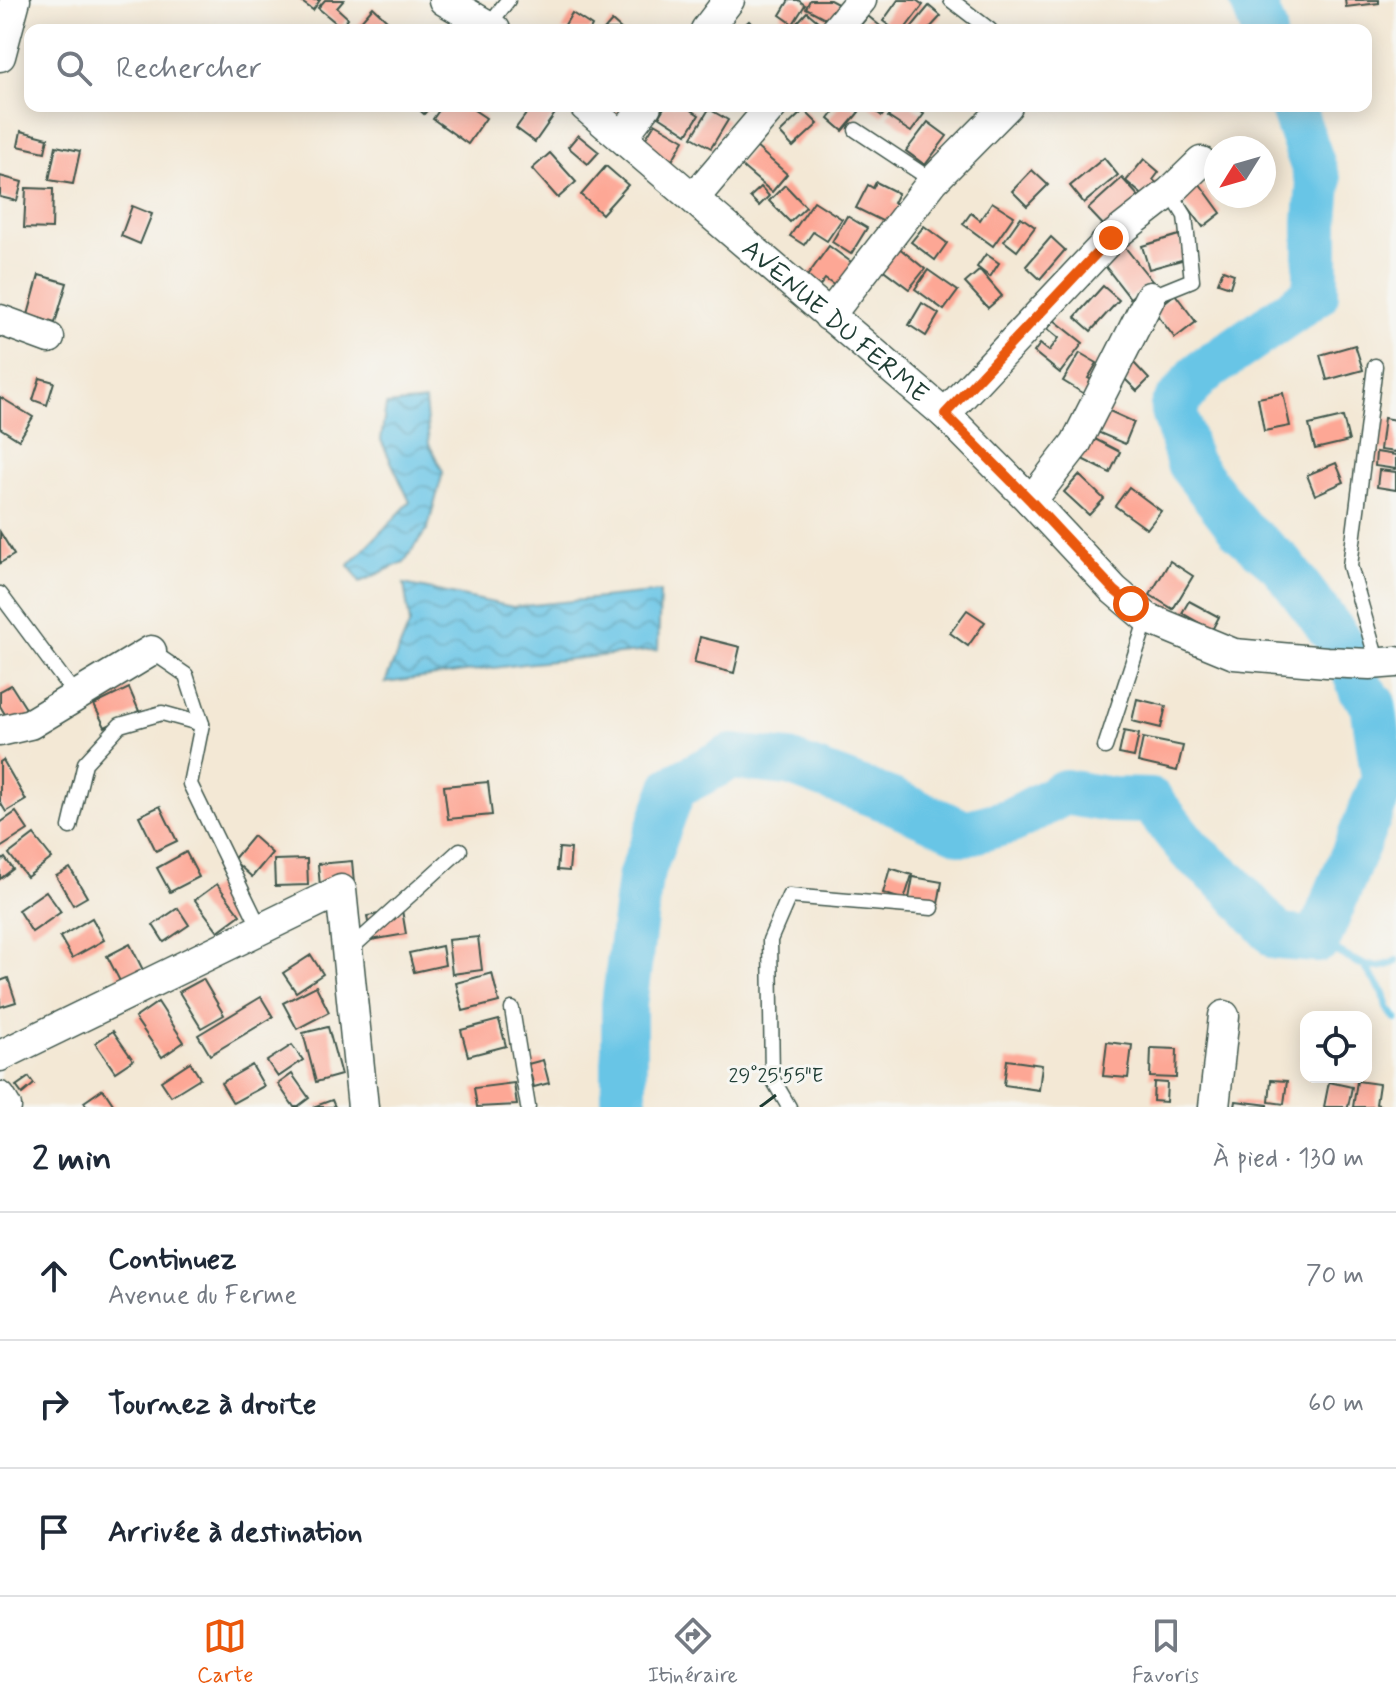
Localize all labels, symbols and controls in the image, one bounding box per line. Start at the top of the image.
search box [24,24,1372,112]
icon: search [52,46,96,90]
text: Rechercher [116,49,262,88]
north arrow [1204,136,1276,208]
route end [1093,220,1129,256]
street label: AVENUE DU FERME [734,233,935,412]
route start [1113,586,1149,622]
map controls [1300,1011,1372,1083]
button: locate [1300,1011,1372,1083]
text: 29°25'55"E [729,1063,823,1090]
text: 2 min [32,1137,112,1182]
text: À pied · 130 m [1213,1142,1364,1176]
text: Continuez [108,1240,237,1279]
icon: ahead [32,1254,76,1298]
text: 70 m [1306,1259,1364,1293]
text: Avenue du Ferme [108,1279,297,1313]
icon: right [32,1382,76,1426]
text: Tournez à droite [108,1385,317,1424]
text: 60 m [1308,1387,1364,1421]
icon: arrive [32,1510,76,1554]
text: Arrivée à destination [108,1513,363,1552]
tab: Carte [197,1614,253,1690]
tab: Itinéraire [648,1614,738,1690]
tab: Favoris [1132,1614,1199,1690]

